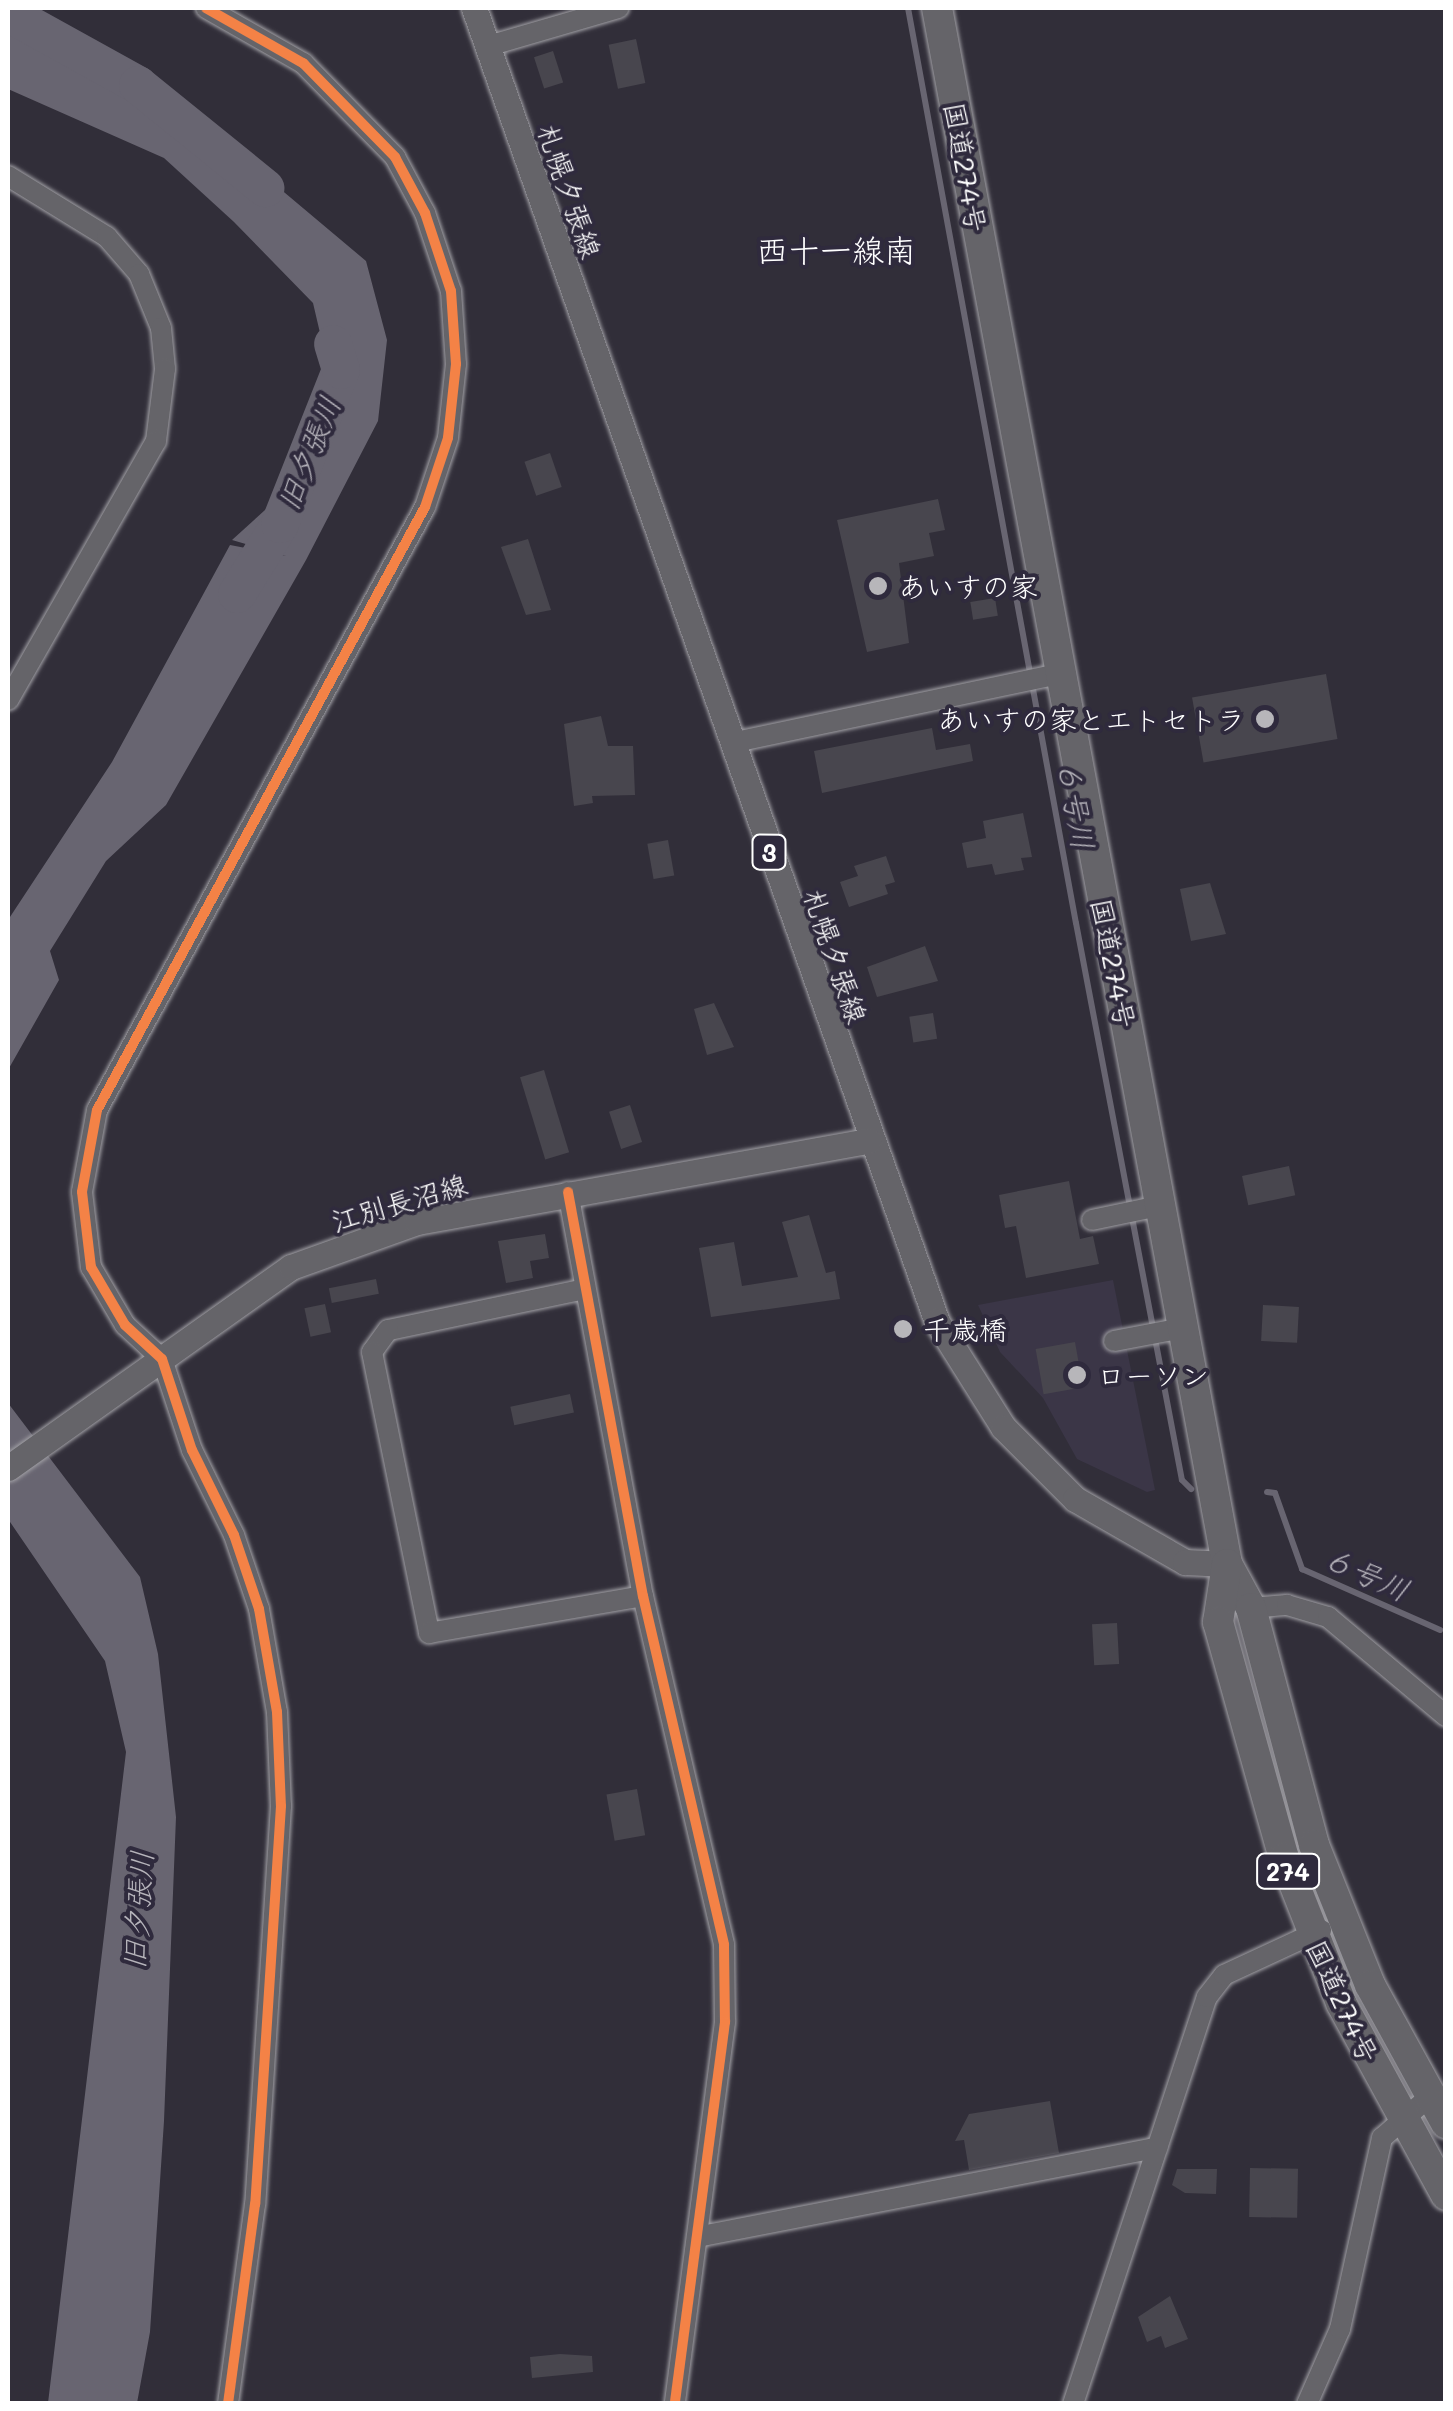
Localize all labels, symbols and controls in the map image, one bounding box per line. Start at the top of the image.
street label: 国道274号 [938,99,994,235]
street label: 札幌夕張線 [531,119,609,263]
district label: 西十一線南 [756,230,916,268]
water label: 旧夕張川 [269,391,347,515]
place label: あいすの家 [898,569,1038,603]
marker: あいすの家 [867,575,889,597]
place label: あいすの家とエトセトラ [937,702,1245,736]
marker: あいすの家とエトセトラ [1254,708,1276,730]
water label: ６号川 [1051,758,1103,852]
road number: 3 [752,832,786,872]
street label: 札幌夕張線 [797,884,875,1028]
street label: 国道274号 [1085,895,1143,1031]
street label: 江別長沼線 [327,1167,471,1237]
place label: 千歳橋 [923,1312,1007,1346]
marker: 千歳橋 [892,1318,914,1340]
place label: ローソン [1097,1358,1209,1392]
marker: ローソン [1066,1364,1088,1386]
water label: ６号川 [1319,1538,1415,1608]
water label: 旧夕張川 [115,1849,159,1971]
road number: 274 [1256,1851,1320,1891]
street label: 国道274号 [1300,1934,1386,2068]

